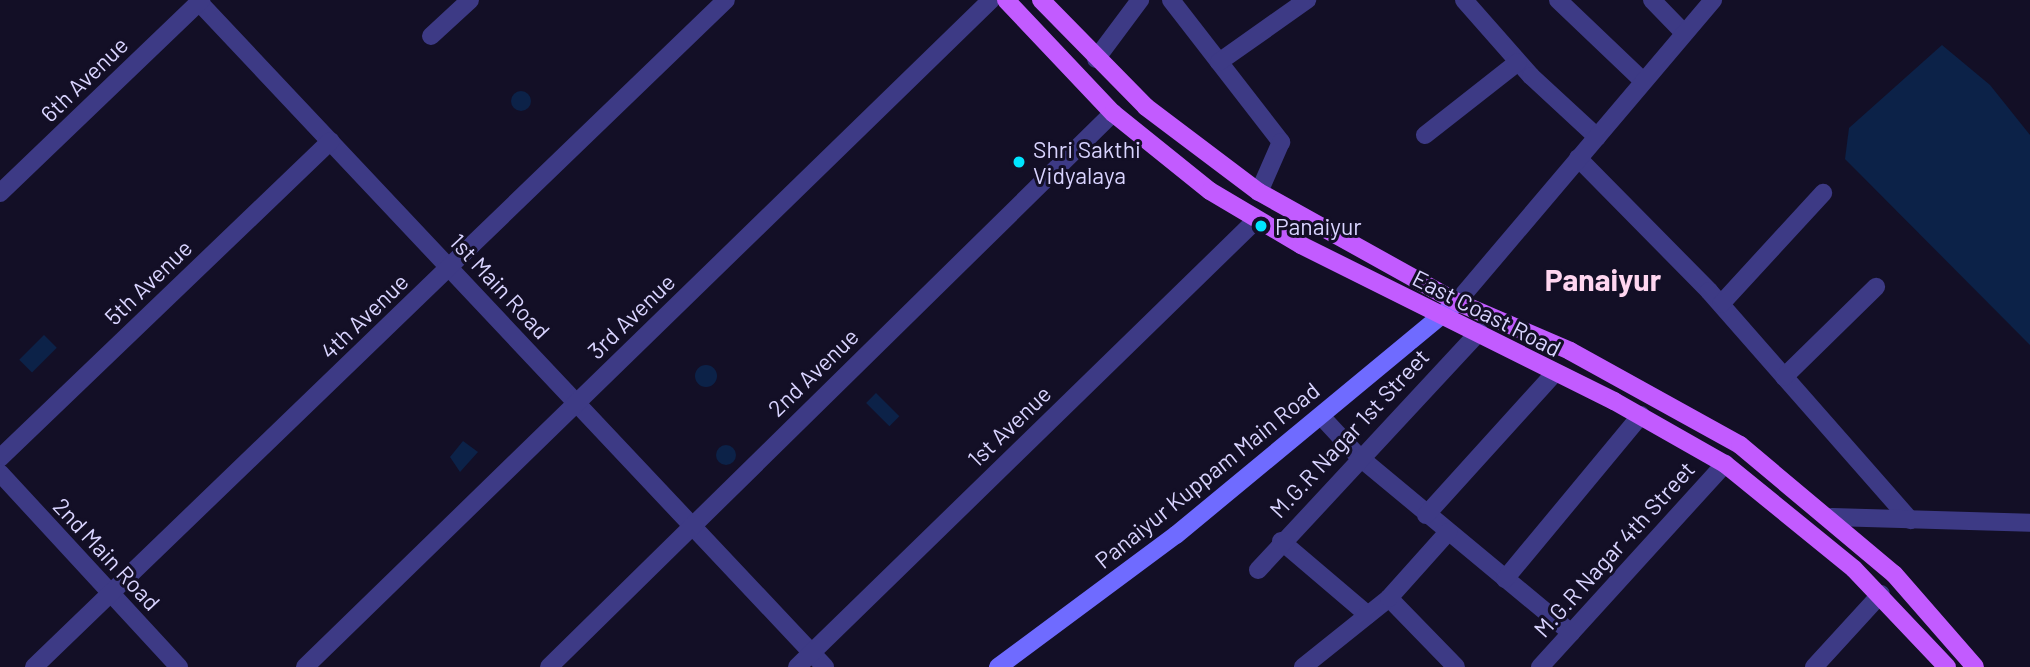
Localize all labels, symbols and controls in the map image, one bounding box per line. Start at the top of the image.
street label: 6th Avenue [35,31,133,127]
place label: Shri Sakthi Vidyalaya [1033,135,1141,189]
marker: Shri Sakthi Vidyalaya [1011,154,1027,170]
place label: Panaiyur [1275,212,1362,240]
marker: Panaiyur [1253,218,1269,234]
street label: 1st Main Road [444,228,556,344]
street label: 5th Avenue [99,234,197,330]
district label: Panaiyur [1545,261,1661,297]
street label: East Coast Road [1408,264,1566,362]
street label: 4th Avenue [314,267,414,365]
street label: 3rd Avenue [582,268,680,364]
street label: 2nd Avenue [762,322,864,422]
street label: M.G.R Nagar 1st Street [1264,343,1434,523]
street label: Panaiyur Kuppam Main Road [1089,376,1325,574]
street label: 1st Avenue [962,380,1056,472]
street label: M.G.R Nagar 4th Street [1528,455,1700,643]
street label: 2nd Main Road [48,492,166,616]

